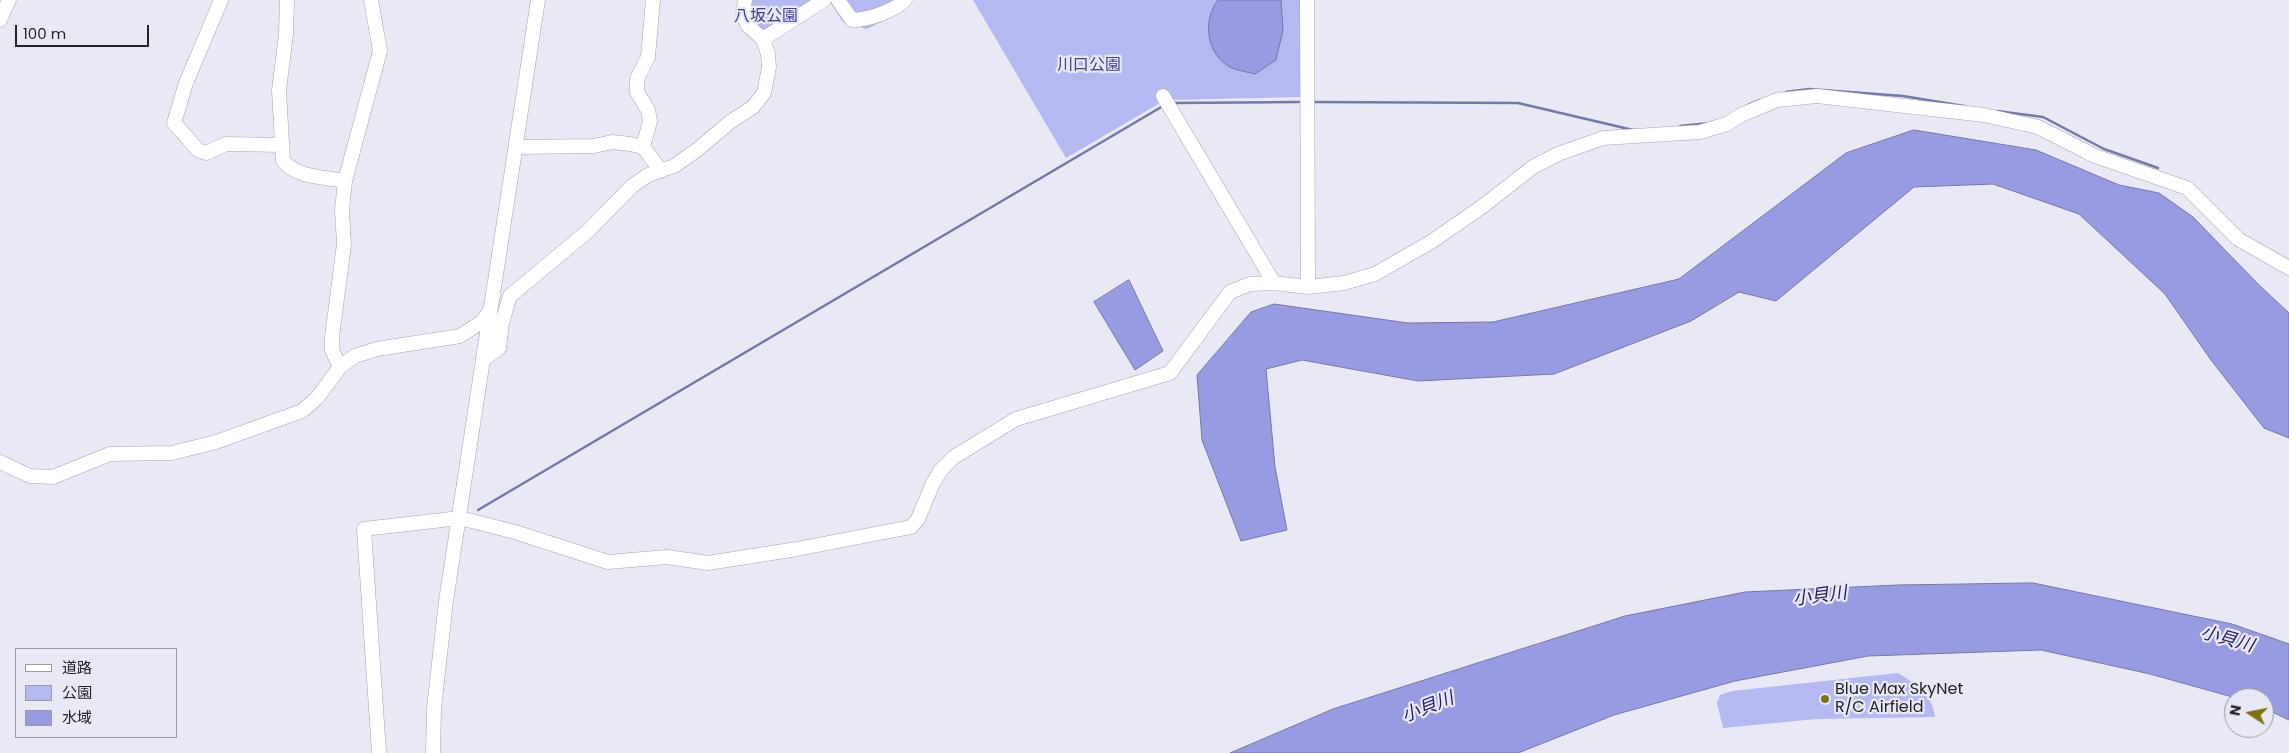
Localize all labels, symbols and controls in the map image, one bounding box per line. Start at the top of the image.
park label: 八坂公園 [734,7,798,27]
scale bar [18,15,151,47]
text: 100 m [23,23,66,44]
park label: 川口公園 [1057,56,1121,76]
water label: 小貝川 [1792,583,1848,611]
water label: 小貝川 [2198,622,2256,658]
legend [15,648,178,738]
text: 道路 [62,657,92,678]
place label: Blue Max SkyNet R/C Airfield [1835,680,1963,718]
text: 公園 [62,682,92,703]
water label: 小貝川 [1399,688,1457,728]
north arrow [2224,688,2274,738]
marker: Blue Max SkyNet R/C Airfield [1819,693,1831,705]
text: N [2224,703,2246,717]
text: 水域 [62,707,92,728]

